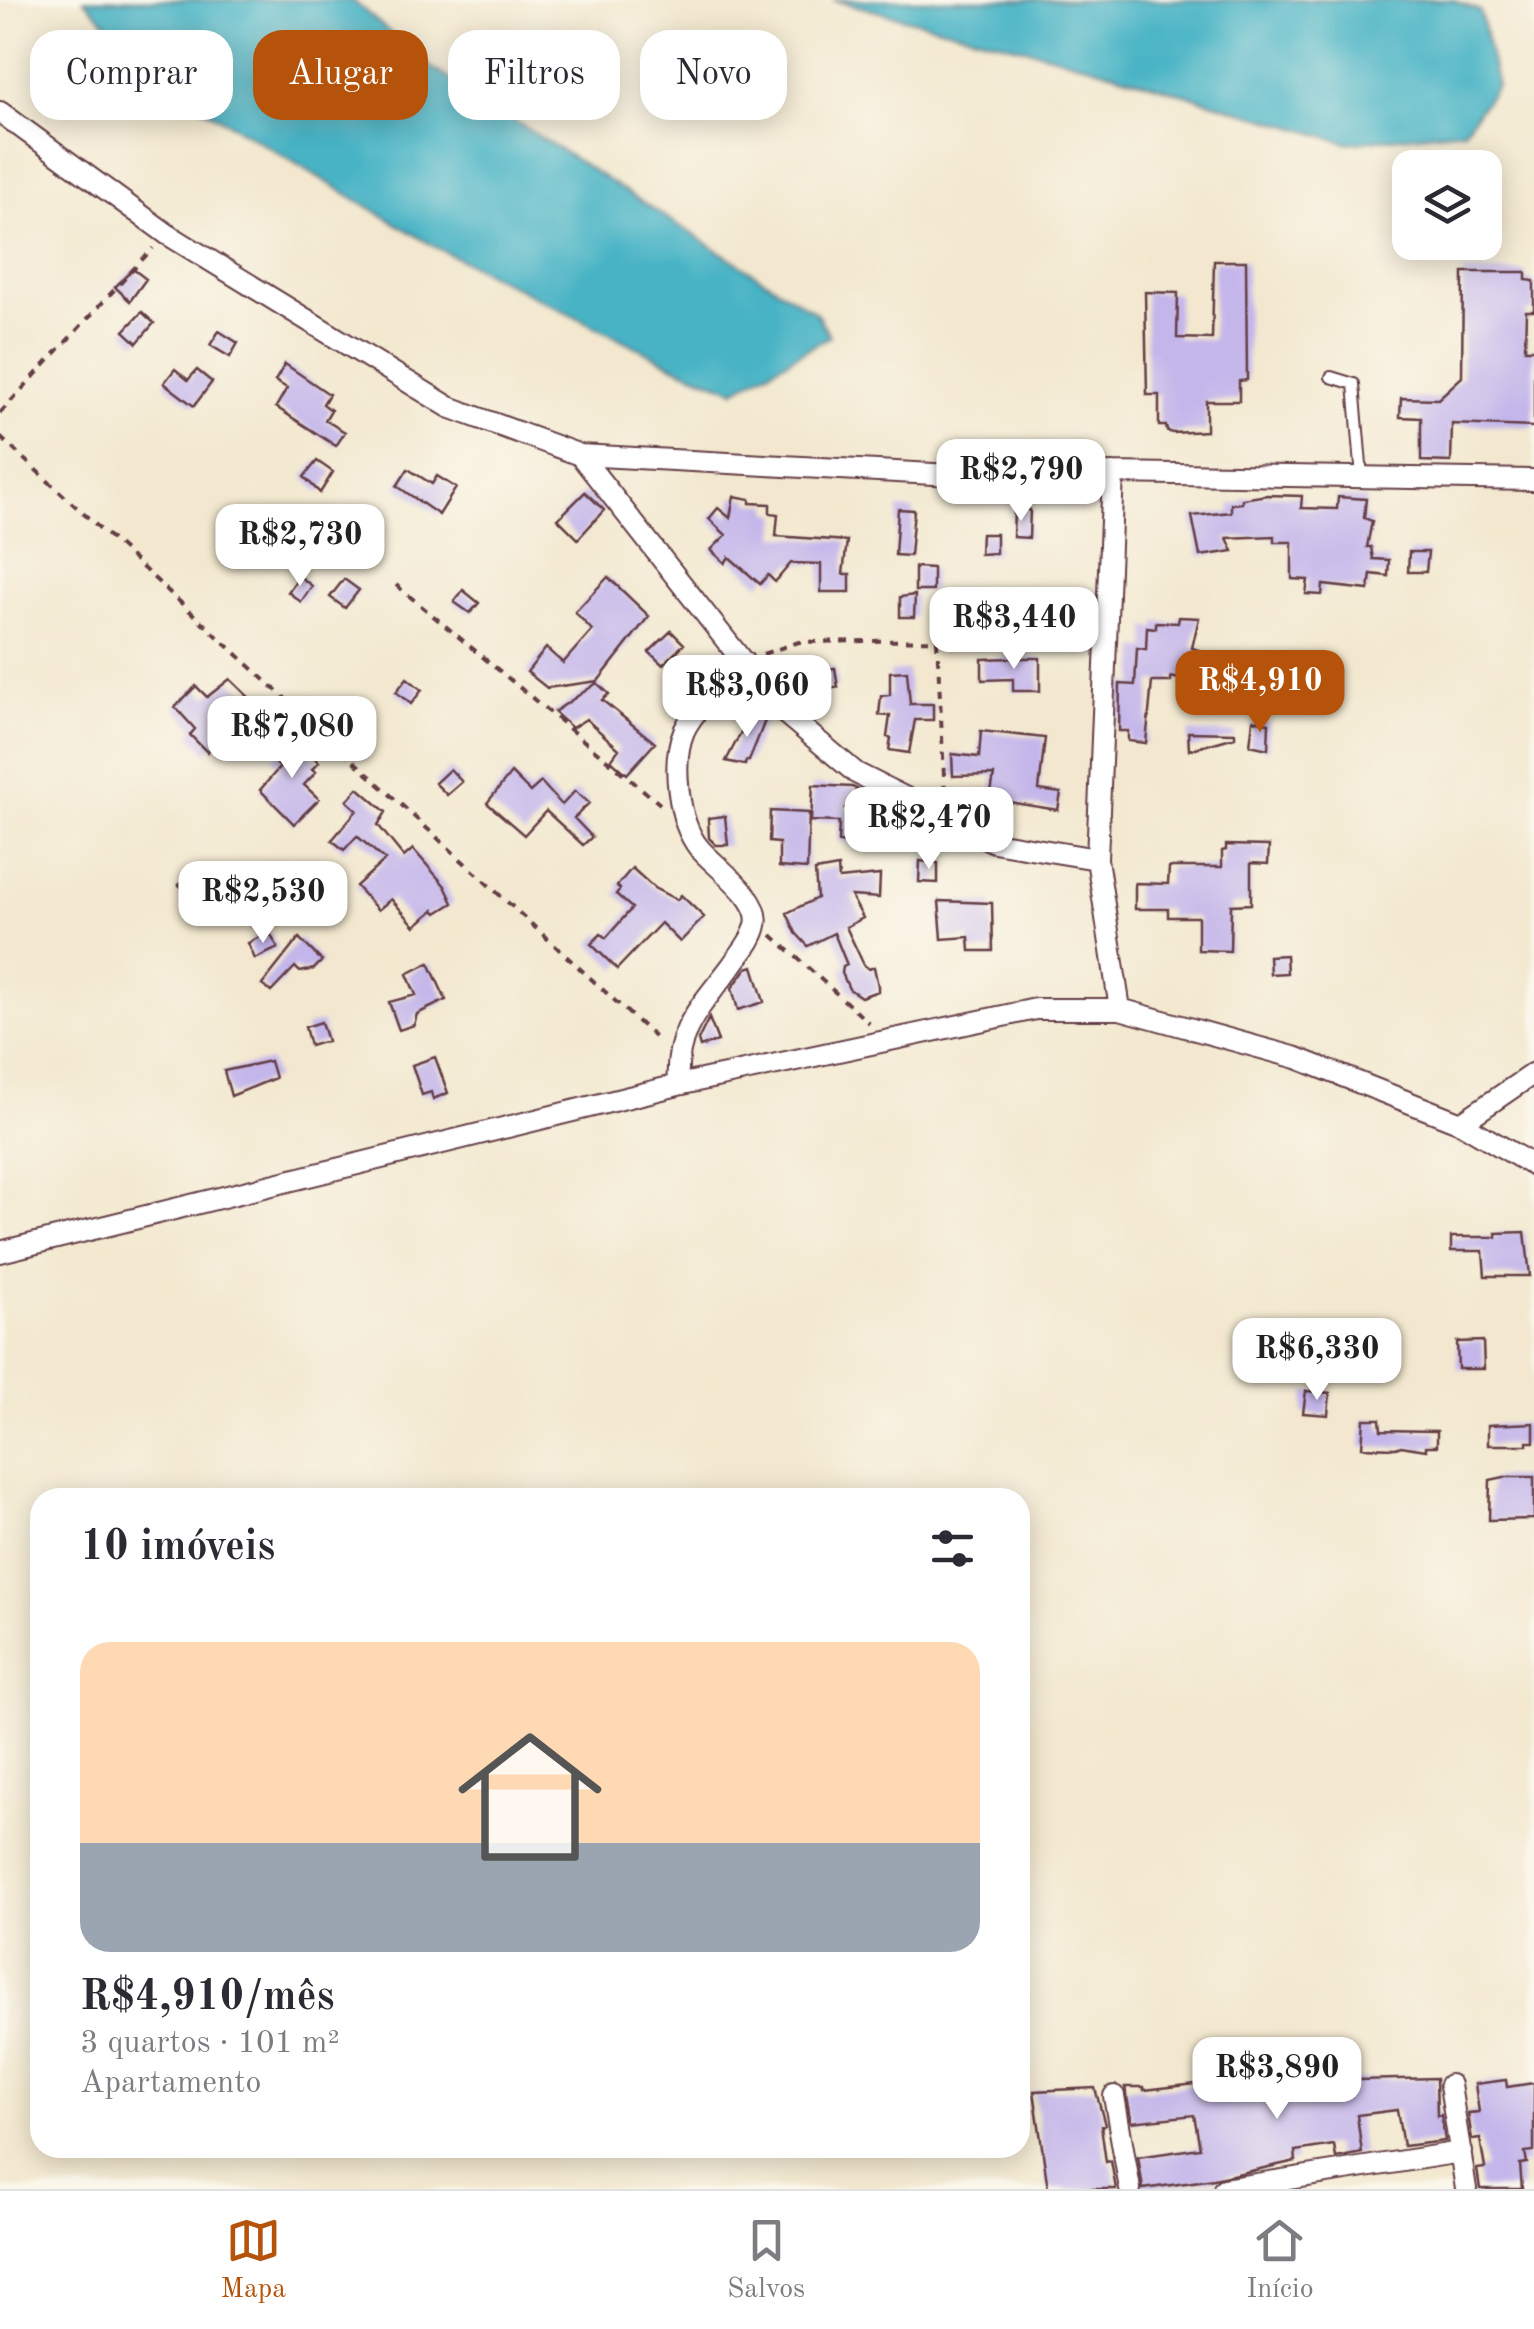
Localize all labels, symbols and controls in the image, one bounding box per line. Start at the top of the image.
chip: Comprar [30,30,233,120]
chip: Alugar [253,30,428,120]
chip: Filtros [448,30,620,120]
chip: Novo [640,30,787,120]
map controls [1392,150,1502,260]
button: layers [1392,150,1502,260]
pin: R$2,790 [929,439,1113,524]
text: R$2,790 [958,455,1084,487]
pin: R$2,730 [208,504,392,589]
text: R$2,730 [237,520,363,552]
pin: R$3,440 [922,587,1106,672]
text: R$3,440 [951,603,1077,635]
pin: R$4,910 [1168,650,1352,735]
pin: R$3,060 [655,655,839,740]
text: R$4,910 [1197,666,1323,698]
text: R$3,060 [684,671,810,703]
pin: R$7,080 [200,696,384,781]
text: R$7,080 [229,712,355,744]
pin: R$2,470 [837,787,1021,872]
text: R$2,470 [866,803,992,835]
pin: R$2,530 [171,861,355,946]
text: R$2,530 [200,877,326,909]
pin: R$6,330 [1225,1318,1409,1403]
text: R$6,330 [1254,1334,1380,1366]
icon: filters [925,1521,980,1576]
text: 10 imóveis [80,1527,275,1569]
icon: home [440,1707,620,1887]
text: R$4,910/mês [80,1977,335,2019]
text: 3 quartos · 101 m² [80,2028,340,2060]
pin: R$3,890 [1185,2037,1369,2122]
text: R$3,890 [1214,2053,1340,2085]
text: Apartamento [80,2068,261,2100]
tab: Mapa [220,2213,286,2308]
tab: Salvos [727,2213,805,2308]
tab: Início [1246,2213,1314,2308]

